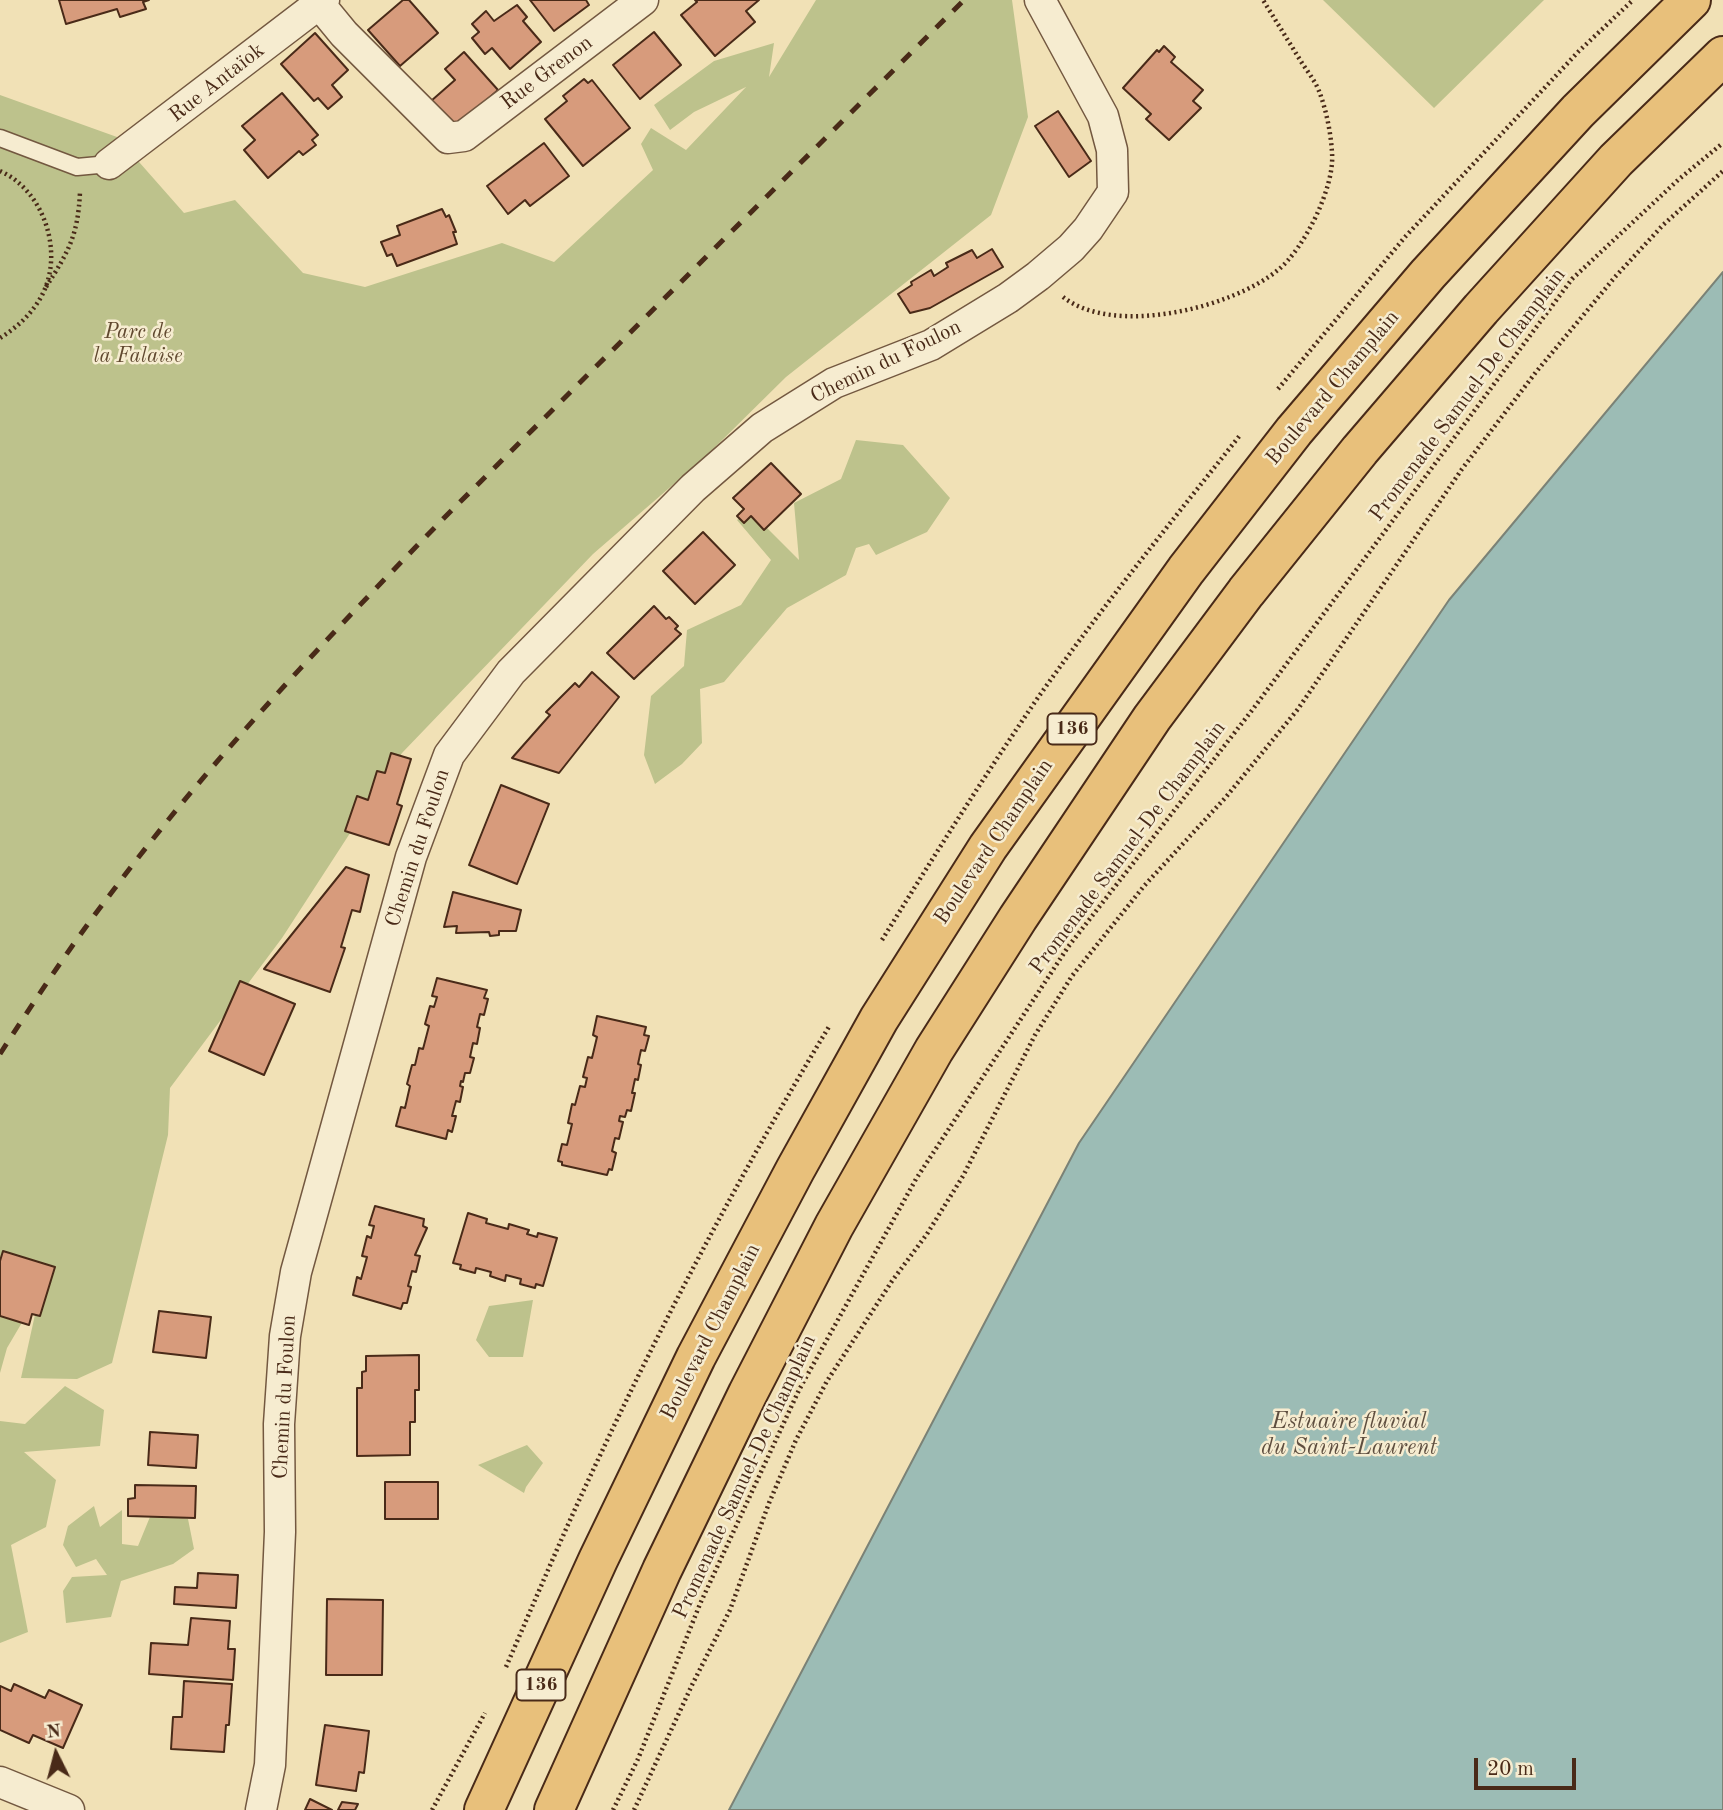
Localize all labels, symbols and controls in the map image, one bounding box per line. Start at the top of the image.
street label: Rue Grenon [496,30,598,116]
street label: Rue Antaïok [164,38,270,128]
street label: Promenade Samuel-De Champlain [1364,263,1572,527]
street label: Boulevard Champlain [1261,306,1405,470]
street label: Chemin du Foulon [807,315,965,409]
park label: Parc de la Falaise [93,319,183,369]
road number: 136 [1048,714,1096,744]
street label: Promenade Samuel-De Champlain [1024,716,1232,980]
street label: Boulevard Champlain [929,754,1059,930]
street label: Chemin du Foulon [381,766,455,930]
street label: Boulevard Champlain [656,1240,766,1424]
street label: Chemin du Foulon [268,1314,302,1480]
street label: Promenade Samuel-De Champlain [668,1331,822,1623]
water label: Estuaire fluvial du Saint-Laurent [1261,1408,1437,1462]
road number: 136 [516,1670,566,1700]
north arrow [21,1719,91,1789]
text: N [46,1722,62,1743]
scale bar [1478,1744,1580,1788]
text: 20 m [1487,1759,1534,1780]

